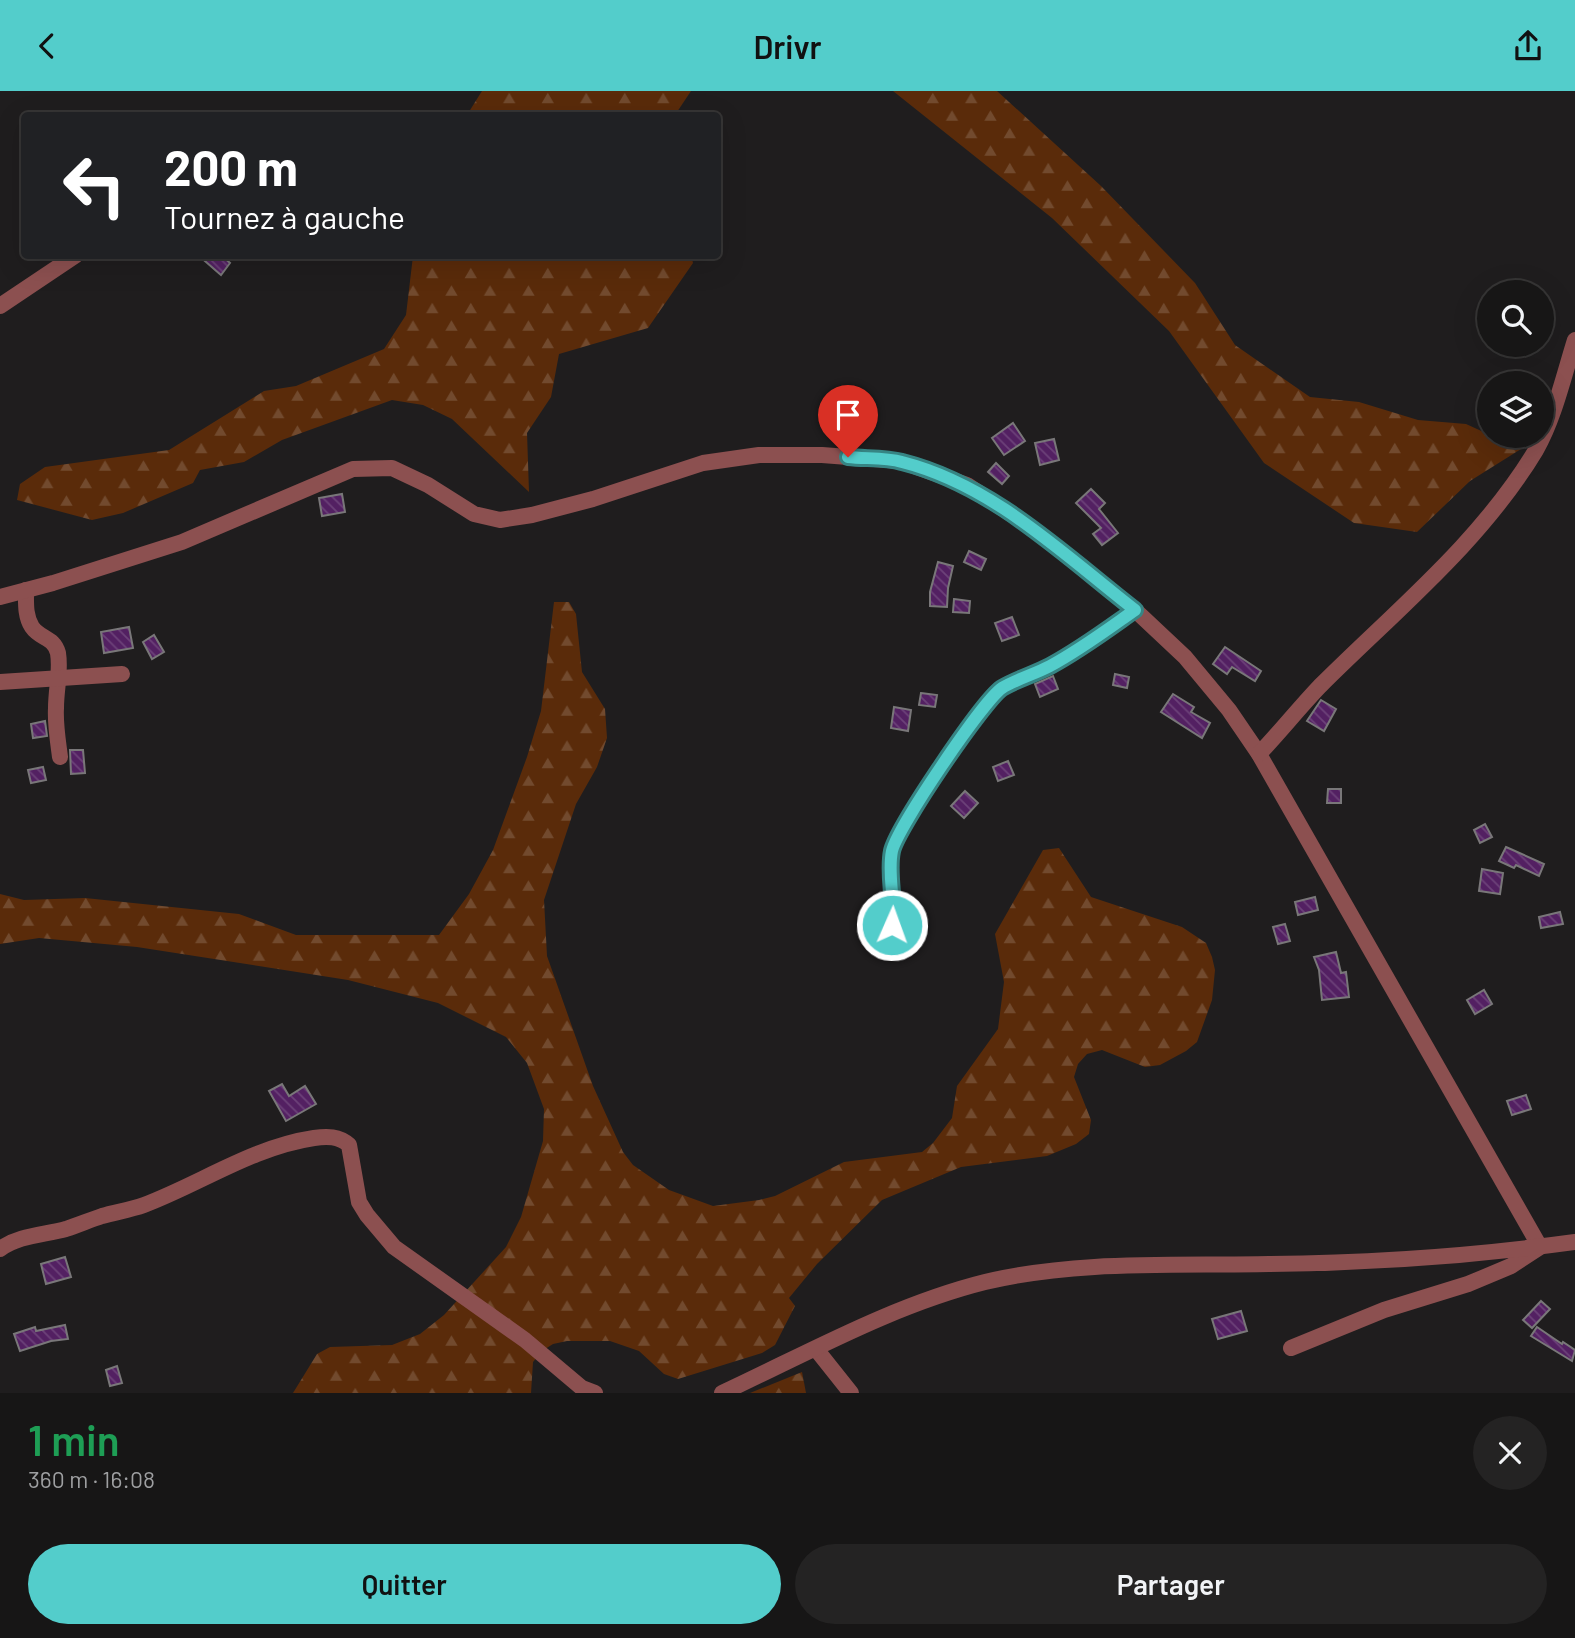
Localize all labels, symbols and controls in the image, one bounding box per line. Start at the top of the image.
icon: back [28,27,66,65]
text: Drivr [753,27,822,65]
icon: share [1509,27,1547,65]
text: 200 m [164,137,298,196]
icon: left [49,140,140,231]
text: Tournez à gauche [164,197,405,235]
map controls [1477,280,1554,448]
button: search [1477,280,1554,357]
button: layers [1477,371,1554,448]
pin [818,385,878,457]
icon: arrive [829,396,867,434]
position arrow [855,888,929,962]
text: 1 min [28,1414,120,1464]
button: close [1473,1416,1547,1490]
text: 360 m · 16:08 [28,1465,155,1493]
button: Quitter [28,1544,781,1624]
button: Partager [795,1544,1547,1624]

